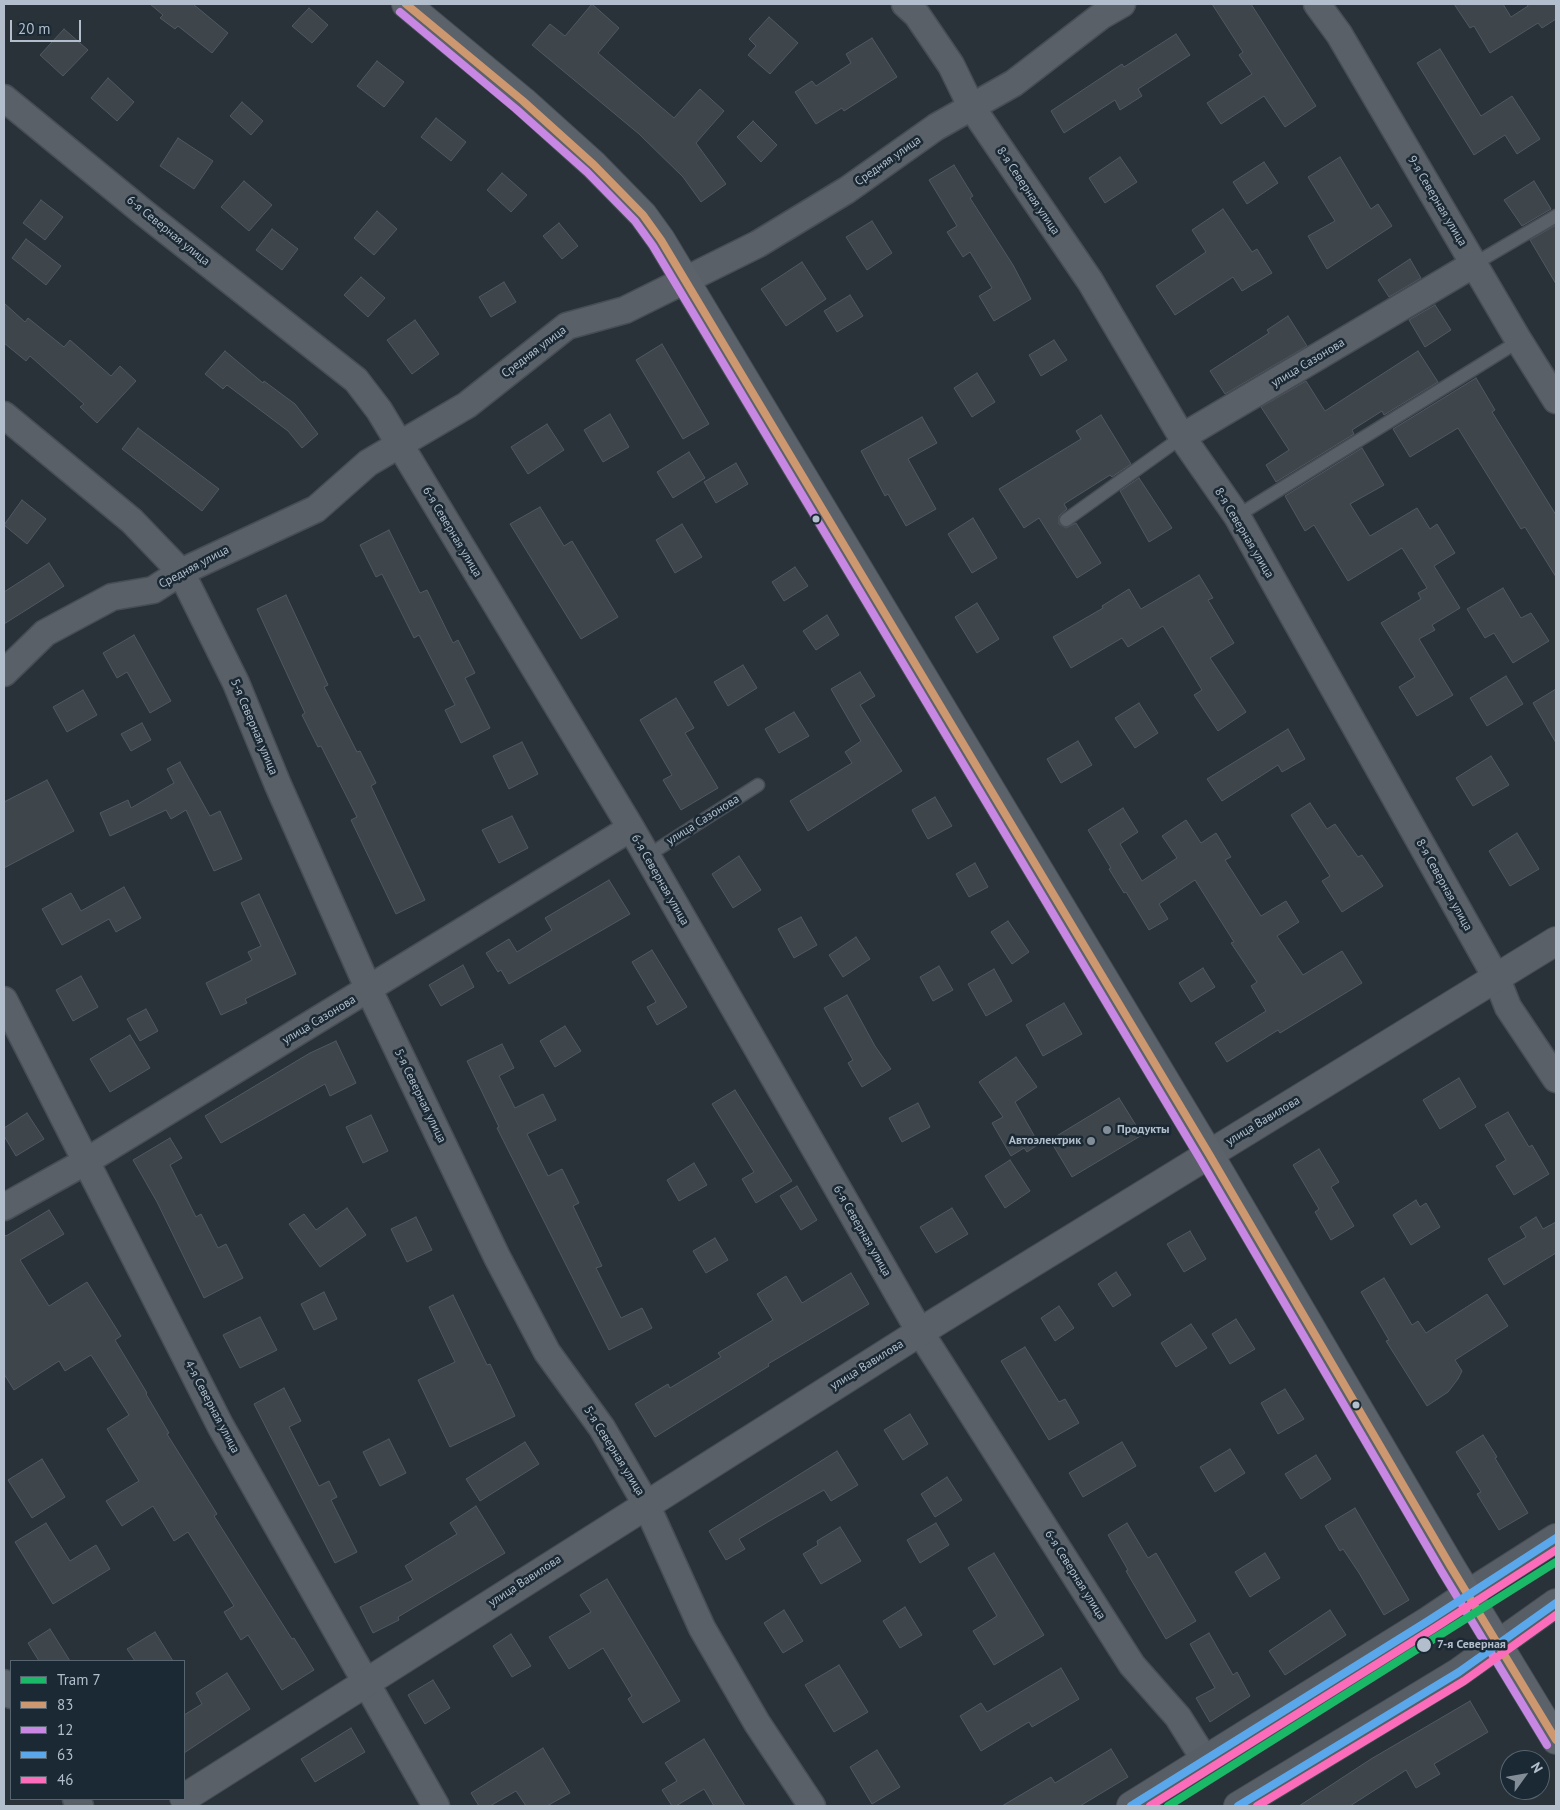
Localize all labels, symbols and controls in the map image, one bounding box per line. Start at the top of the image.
scale bar [12,10,84,42]
text: 20 m [18,19,51,38]
street label: Средняя улица [852,133,924,189]
street label: 8-я Северная улица [993,144,1063,238]
street label: 9-я Северная улица [1404,153,1470,249]
street label: 6-я Северная улица [124,193,212,269]
street label: Средняя улица [499,323,569,381]
street label: улица Сазонова [1269,335,1347,391]
street label: 6-я Северная улица [419,484,485,580]
street label: 8-я Северная улица [1211,485,1277,581]
unlabelled marker [811,514,821,524]
street label: Средняя улица [156,542,232,592]
street label: 5-я Северная улица [227,677,281,777]
street label: улица Сазонова [664,792,742,848]
street label: 6-я Северная улица [628,832,692,928]
street label: 8-я Северная улица [1413,837,1475,933]
street label: улица Сазонова [280,992,358,1048]
street label: 5-я Северная улица [391,1047,449,1145]
street label: улица Вавилова [1223,1093,1303,1149]
place label: Продукты [1117,1123,1169,1137]
marker: Продукты [1101,1124,1113,1136]
place label: Автоэлектрик [1009,1134,1081,1148]
marker: Автоэлектрик [1085,1135,1097,1147]
street label: 6-я Северная улица [830,1183,894,1279]
street label: улица Вавилова [828,1337,906,1393]
street label: 4-я Северная улица [182,1358,242,1456]
unlabelled marker [1351,1400,1361,1410]
street label: 5-я Северная улица [581,1404,647,1498]
street label: 6-я Северная улица [1042,1528,1108,1622]
street label: улица Вавилова [486,1552,564,1610]
marker: 7-я Северная [1415,1636,1433,1654]
place label: 7-я Северная [1437,1638,1506,1652]
legend [10,1660,185,1800]
text: Tram 7 [57,1670,101,1689]
text: 83 [57,1695,73,1714]
text: 12 [57,1720,73,1739]
text: 63 [57,1745,73,1764]
north arrow [1500,1750,1550,1800]
text: N [1527,1759,1547,1776]
text: 46 [57,1770,73,1789]

